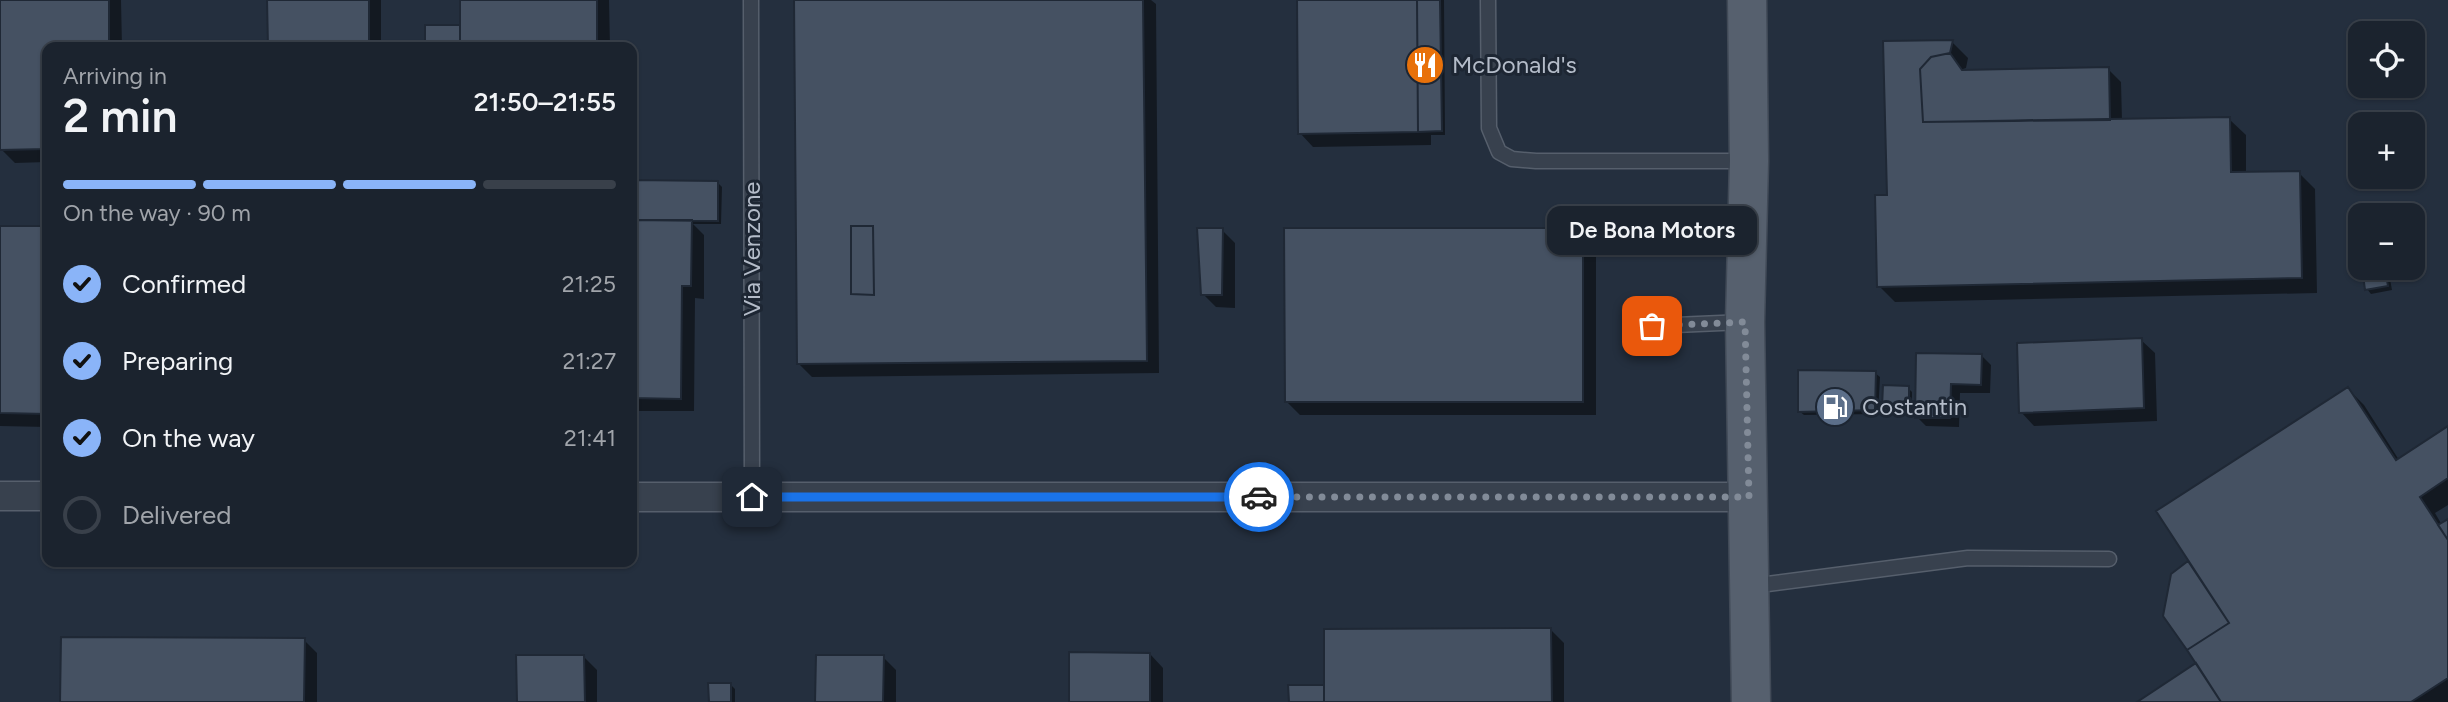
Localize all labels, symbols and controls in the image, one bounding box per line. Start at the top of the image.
map controls [2348,21,2425,280]
button: locate [2348,21,2425,98]
restaurant icon: McDonald's [1404,44,1446,86]
place label: McDonald's [1452,50,1577,79]
text: Arriving in [63,62,167,90]
text: 21:50–21:55 [474,86,616,118]
text: 2 min [63,88,178,144]
button: + [2348,112,2425,189]
street label: Via Venzone [737,182,766,316]
text: On the way · 90 m [63,199,251,227]
button: − [2348,203,2425,280]
callout: De Bona Motors [1547,207,1757,256]
text: De Bona Motors [1569,216,1735,244]
icon: check [63,265,101,303]
text: Confirmed [122,268,246,300]
text: 21:25 [562,270,616,298]
pin [1622,296,1682,356]
icon: bag [1633,307,1671,345]
icon: check [63,342,101,380]
text: Preparing [122,345,233,377]
text: 21:27 [563,347,616,375]
fuel station icon: Costantin [1814,386,1856,428]
place label: Costantin [1862,392,1967,421]
icon: check [63,419,101,457]
text: On the way [122,422,255,454]
text: 21:41 [564,424,616,452]
courier [1224,462,1294,532]
pin [722,467,782,527]
icon: home [733,478,771,516]
icon: car [1240,478,1278,516]
text: Delivered [122,499,231,531]

